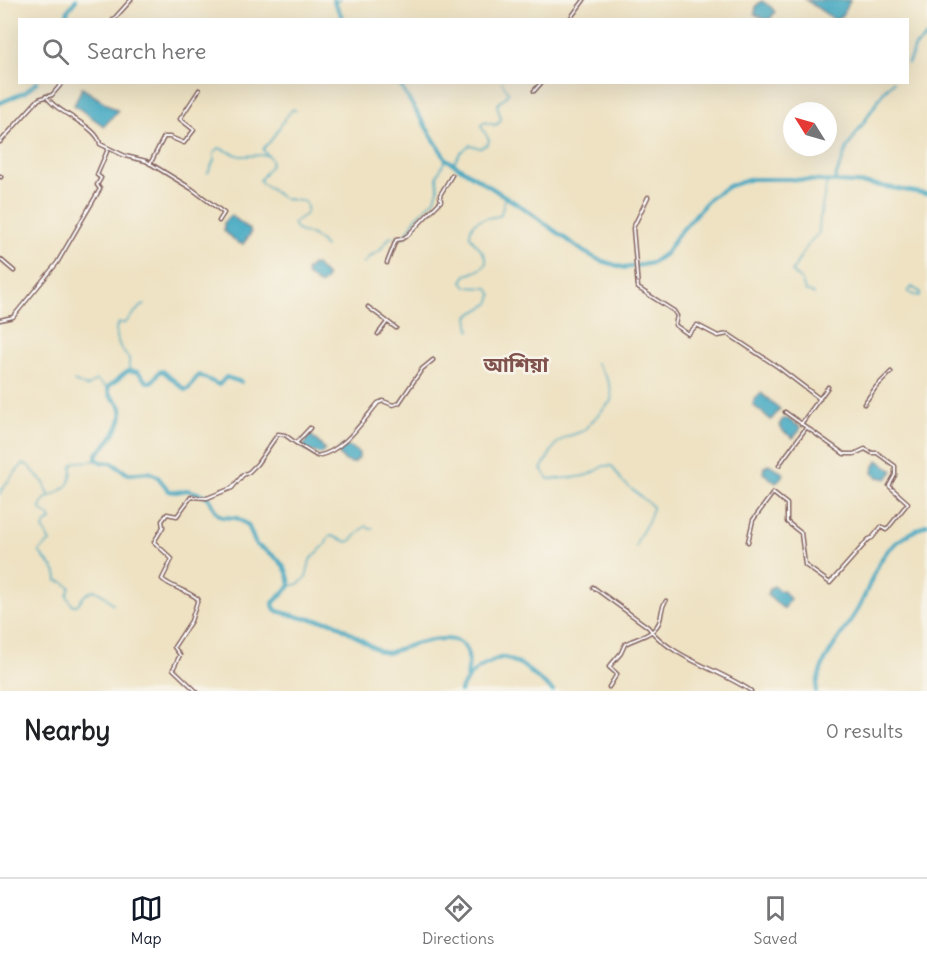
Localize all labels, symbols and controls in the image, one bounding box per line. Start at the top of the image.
search box [18,18,909,84]
icon: search [39,35,72,68]
text: Search here [87,37,206,65]
north arrow [783,102,837,156]
district label: আশিয়া [483,351,550,378]
text: Nearby [24,714,110,747]
text: 0 results [826,718,903,743]
tab: Map [130,892,163,948]
tab: Directions [422,892,494,948]
tab: Saved [754,892,797,948]

